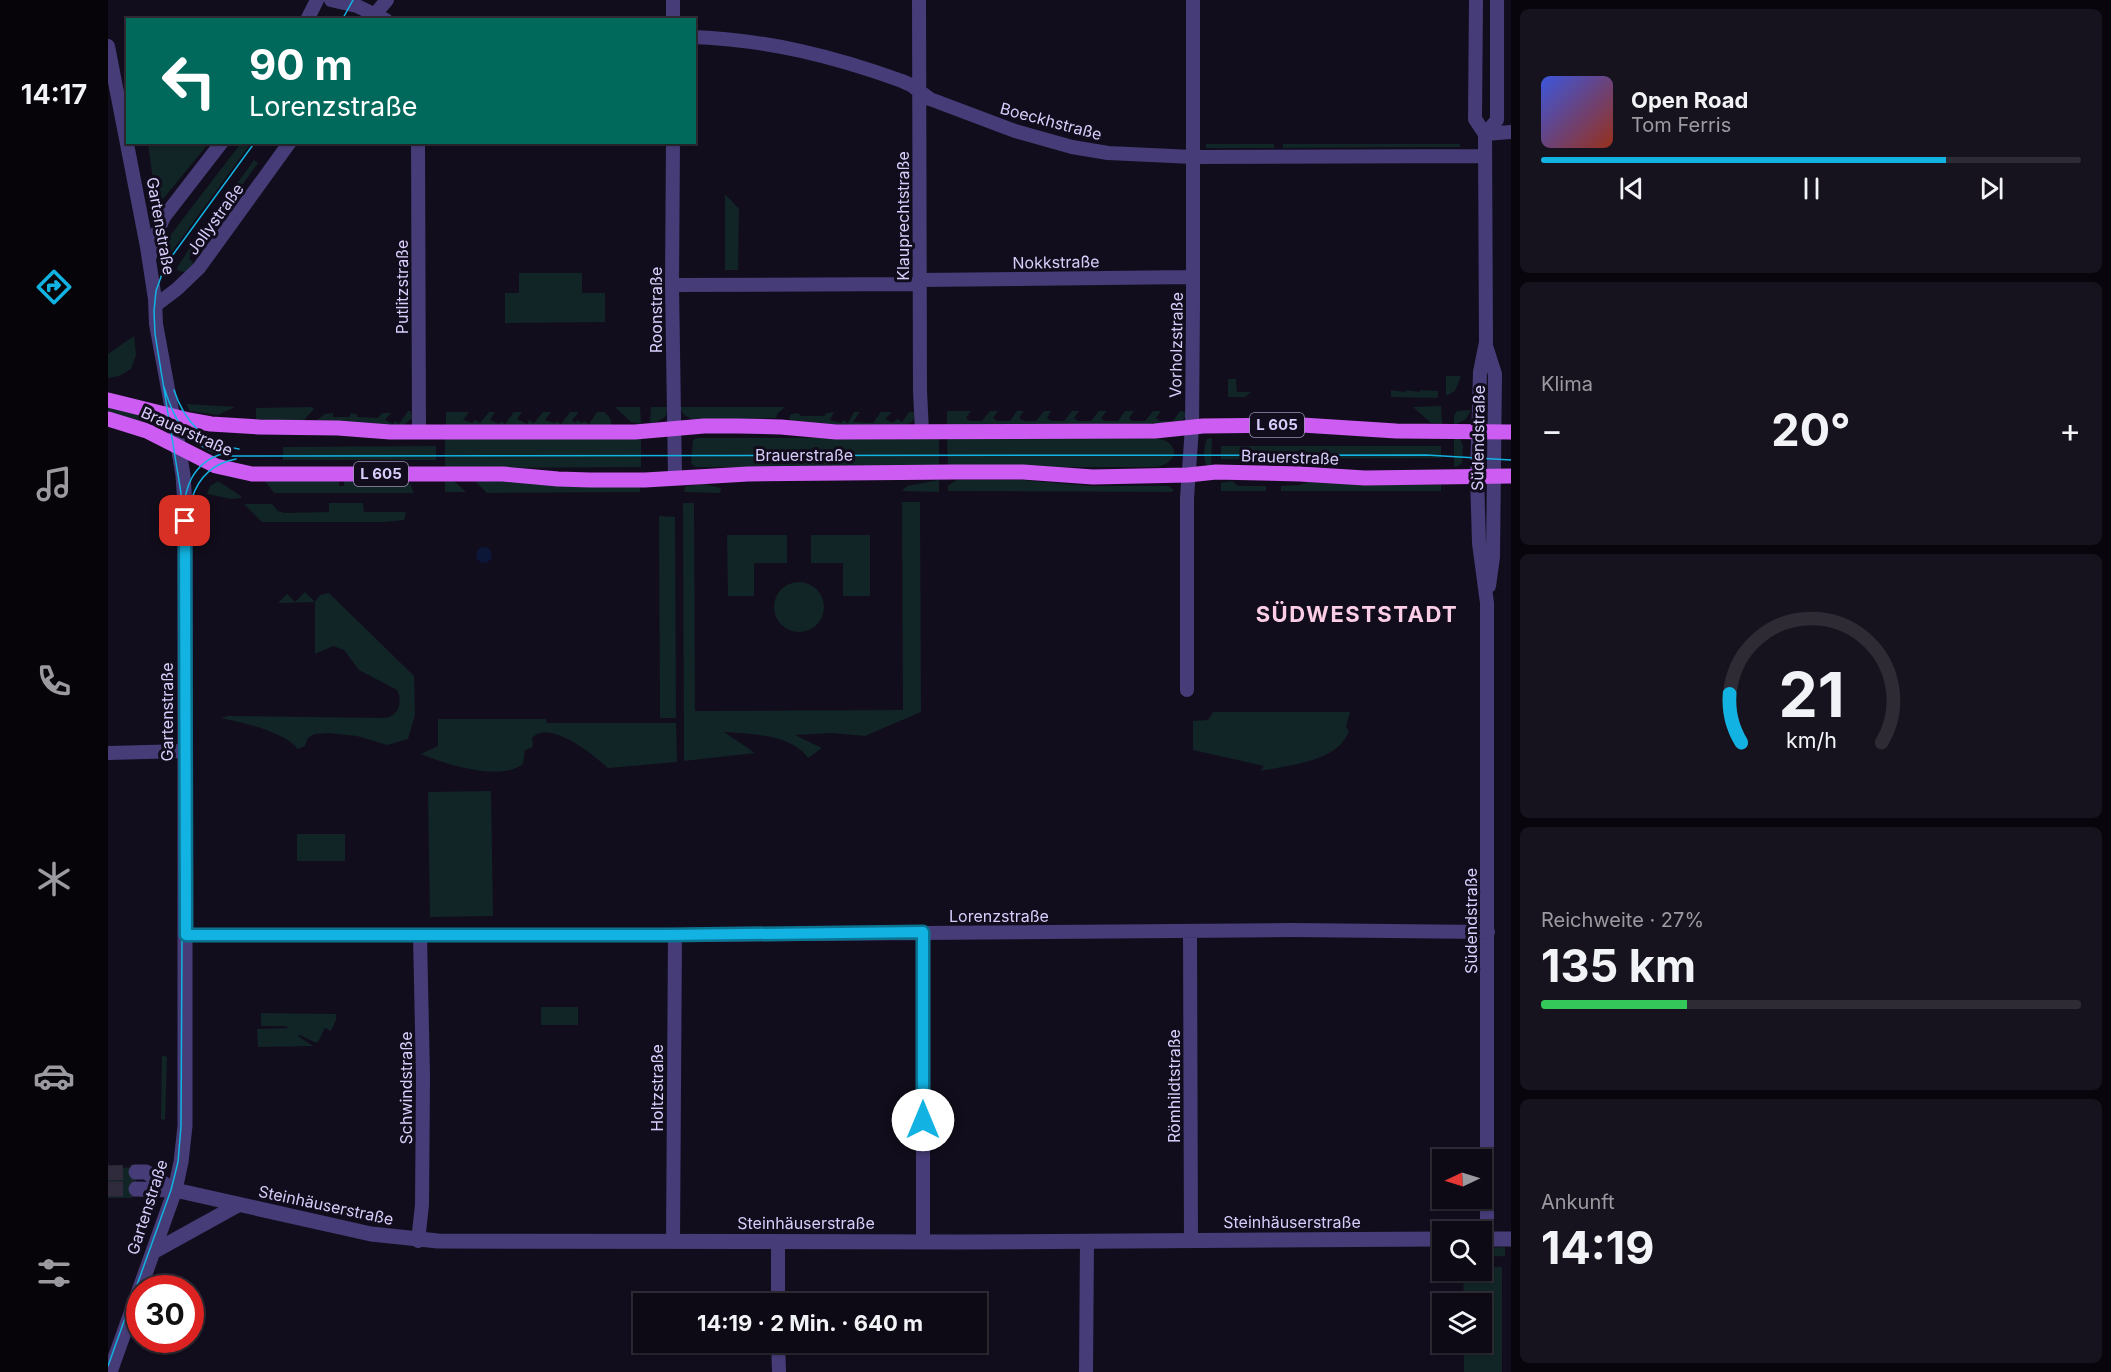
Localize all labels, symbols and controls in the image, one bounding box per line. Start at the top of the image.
text: 90 m [249,39,353,90]
icon: left [150,42,228,120]
text: 14:17 [21,78,87,111]
text: Open Road [1631,87,1748,113]
text: Lorenzstraße [249,90,418,123]
street label: Boeckhstraße [998,98,1104,144]
text: Tom Ferris [1631,113,1731,137]
street label: Klauprechtstraße [893,151,913,281]
icon: previous [1615,172,1648,205]
icon: pause [1795,172,1828,205]
icon: next [1975,172,2008,205]
street label: Gartenstraße [143,176,179,276]
street label: Jollystraße [182,179,248,259]
street label: Putlitzstraße [392,240,412,334]
street label: Nokkstraße [1012,251,1100,273]
icon: directions [33,266,75,308]
street label: Roonstraße [646,267,666,353]
street label: Vorholzstraße [1165,292,1187,398]
text: Klima [1541,372,1593,396]
street label: Südendstraße [1467,385,1489,491]
street label: Brauerstraße [138,402,236,460]
text: 20° [1771,402,1851,457]
text: − [1541,410,1563,450]
text: + [2059,410,2081,450]
road number: L 605 [1250,413,1304,437]
street label: Brauerstraße [755,445,853,465]
street label: Brauerstraße [1241,445,1339,469]
road number: L 605 [354,462,408,486]
icon: music [33,463,75,505]
pin [159,495,210,546]
icon: arrive [168,504,201,537]
district label: SÜDWESTSTADT [1256,601,1458,627]
text: 21 [1778,657,1844,732]
icon: phone [33,660,75,702]
street label: Gartenstraße [157,663,177,761]
text: km/h [1786,727,1836,753]
icon: climate [33,858,75,900]
street label: Südendstraße [1461,868,1481,974]
street label: Lorenzstraße [949,906,1049,926]
text: Reichweite · 27% [1541,908,1704,932]
text: 135 km [1541,938,1696,993]
street label: Römhildtstraße [1164,1029,1184,1143]
street label: Schwindstraße [396,1032,416,1144]
street label: Holtzstraße [647,1044,667,1132]
icon: car [33,1055,75,1097]
position arrow [891,1088,955,1152]
north arrow [1432,1149,1492,1209]
map controls [1432,1149,1492,1353]
street label: Gartenstraße [122,1157,172,1257]
street label: Steinhäuserstraße [257,1181,395,1229]
text: Ankunft [1541,1190,1615,1214]
street label: Steinhäuserstraße [1223,1212,1361,1232]
street label: Steinhäuserstraße [737,1213,875,1233]
text: 14:19 [1541,1220,1655,1275]
button: search [1432,1221,1492,1281]
icon: filters [33,1252,75,1294]
speed limit sign: 30 [126,1275,204,1353]
button: layers [1432,1293,1492,1353]
text: 14:19 · 2 Min. · 640 m [697,1310,923,1336]

